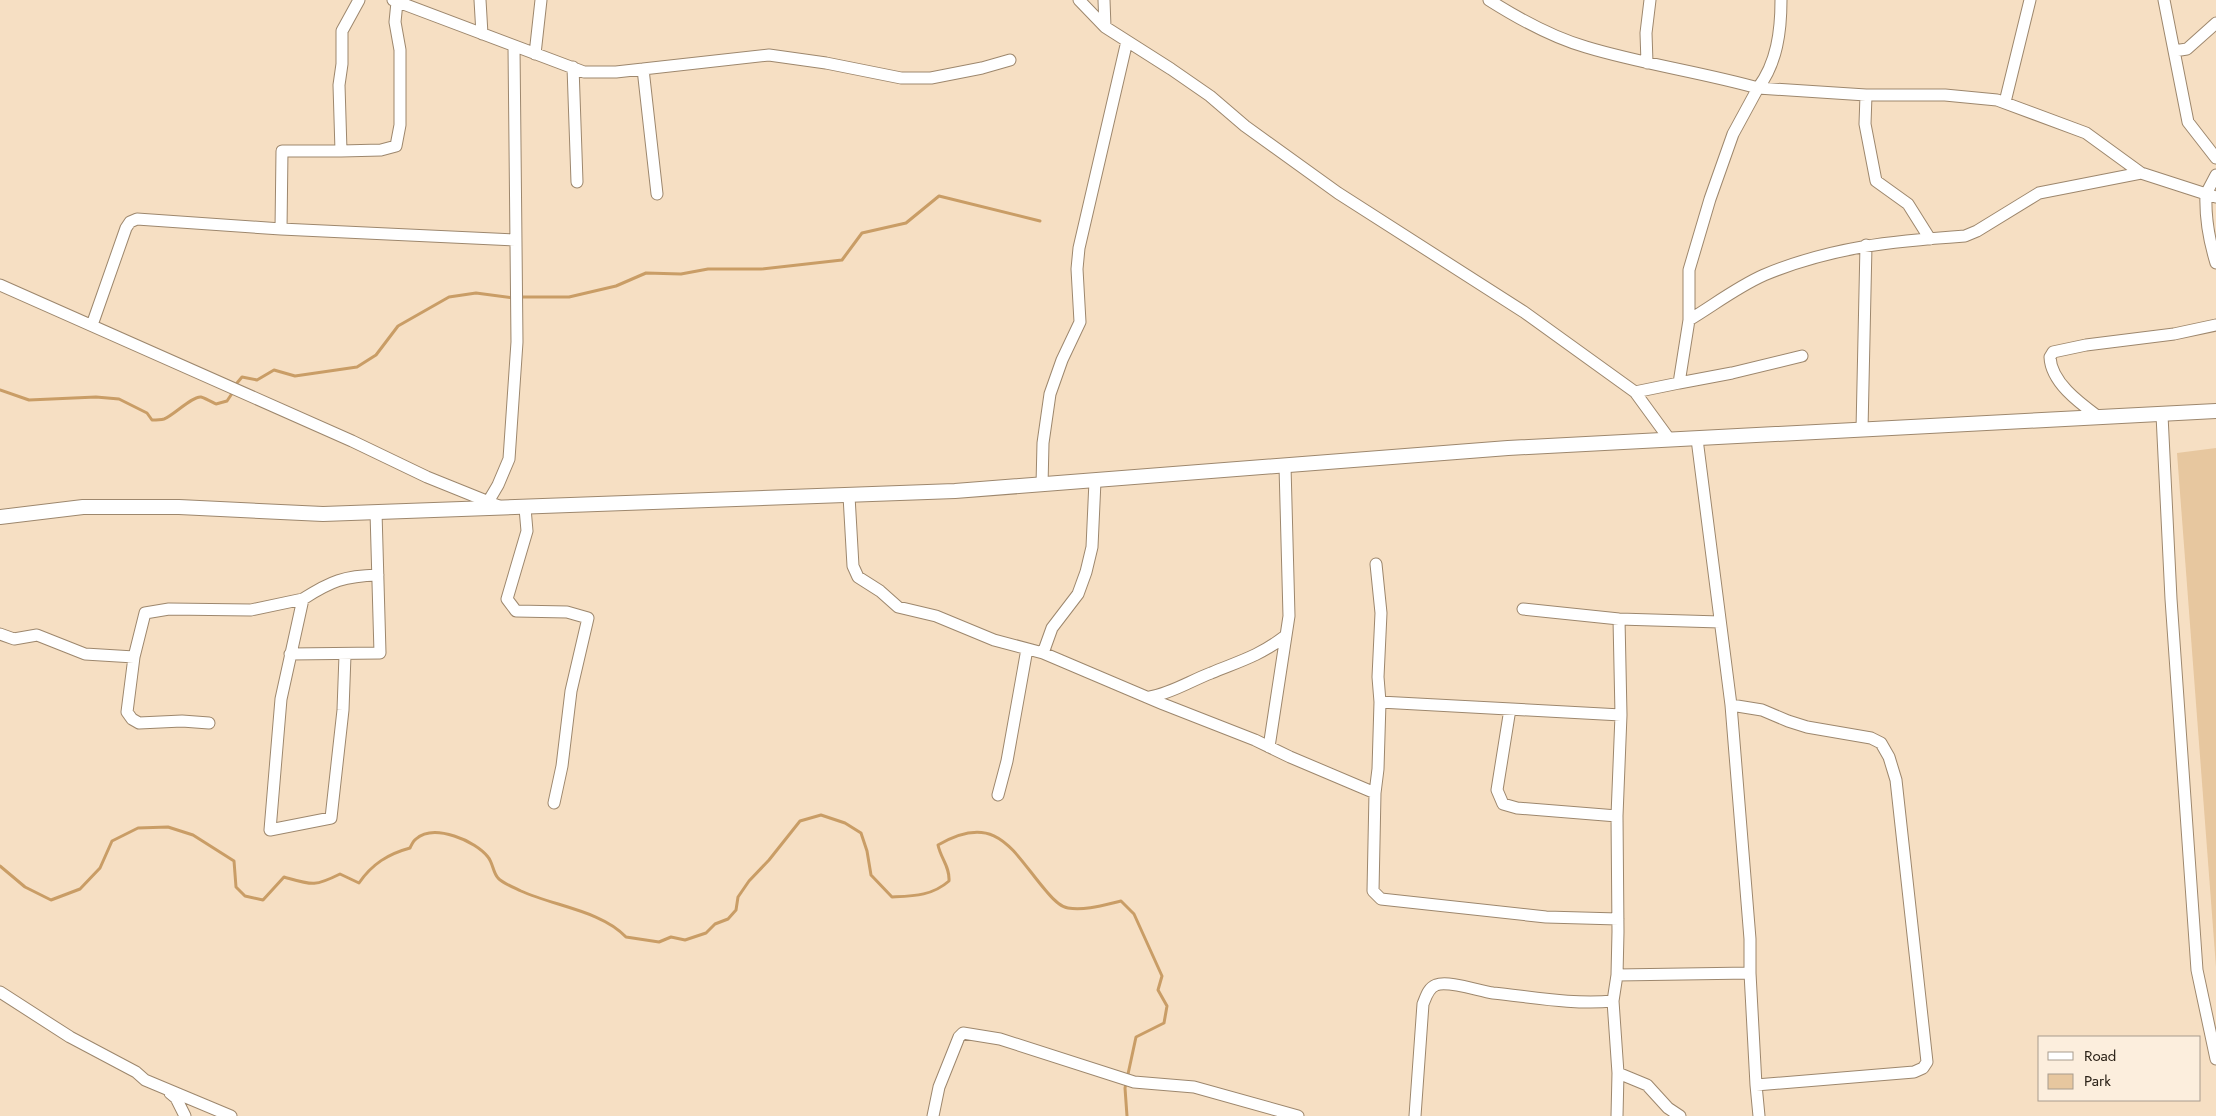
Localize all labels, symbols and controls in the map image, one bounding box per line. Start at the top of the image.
legend [2038,1036,2201,1101]
text: Road [2084,1045,2116,1067]
text: Park [2084,1070,2111,1092]

